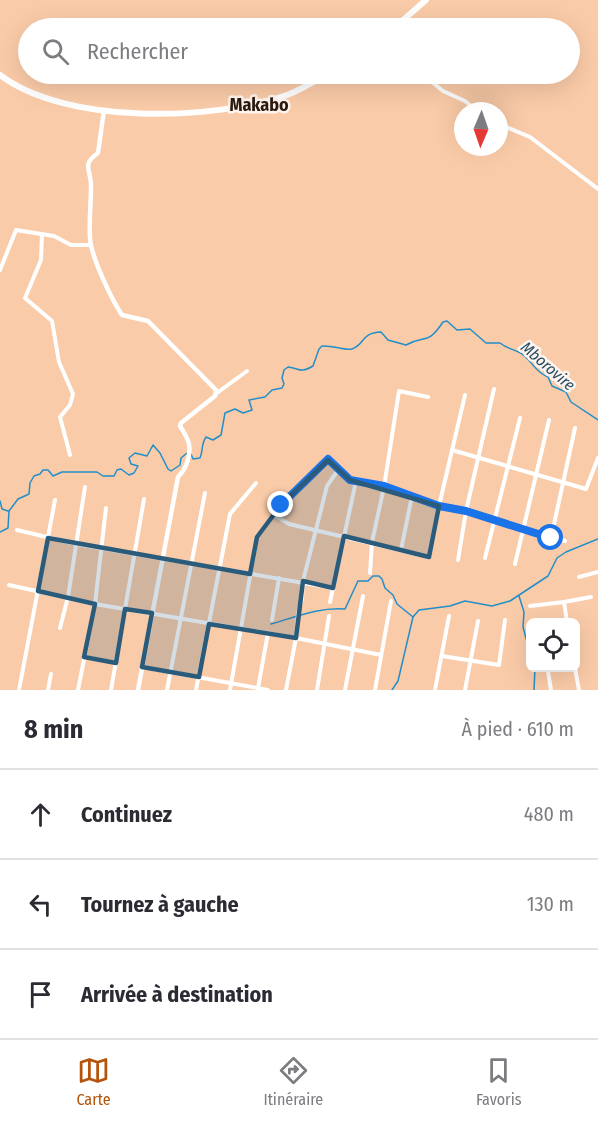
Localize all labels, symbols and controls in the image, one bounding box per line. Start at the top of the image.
search box [18,18,580,84]
icon: search [39,35,72,68]
text: Rechercher [87,38,188,65]
district label: Makabo [229,94,289,116]
north arrow [454,102,508,156]
water label: Mborovire [517,337,579,395]
route end [267,491,293,517]
route start [537,524,563,550]
map controls [526,618,580,672]
button: locate [526,618,580,672]
text: 8 min [24,714,83,745]
text: À pied · 610 m [462,717,574,741]
icon: ahead [24,798,57,831]
text: Continuez [81,801,172,828]
text: 480 m [524,802,574,826]
icon: left [24,888,57,921]
text: Tournez à gauche [81,891,239,918]
text: 130 m [527,892,574,916]
icon: arrive [24,978,57,1011]
text: Arrivée à destination [81,981,273,1008]
tab: Carte [76,1054,111,1109]
tab: Itinéraire [263,1054,323,1109]
tab: Favoris [476,1054,522,1109]

